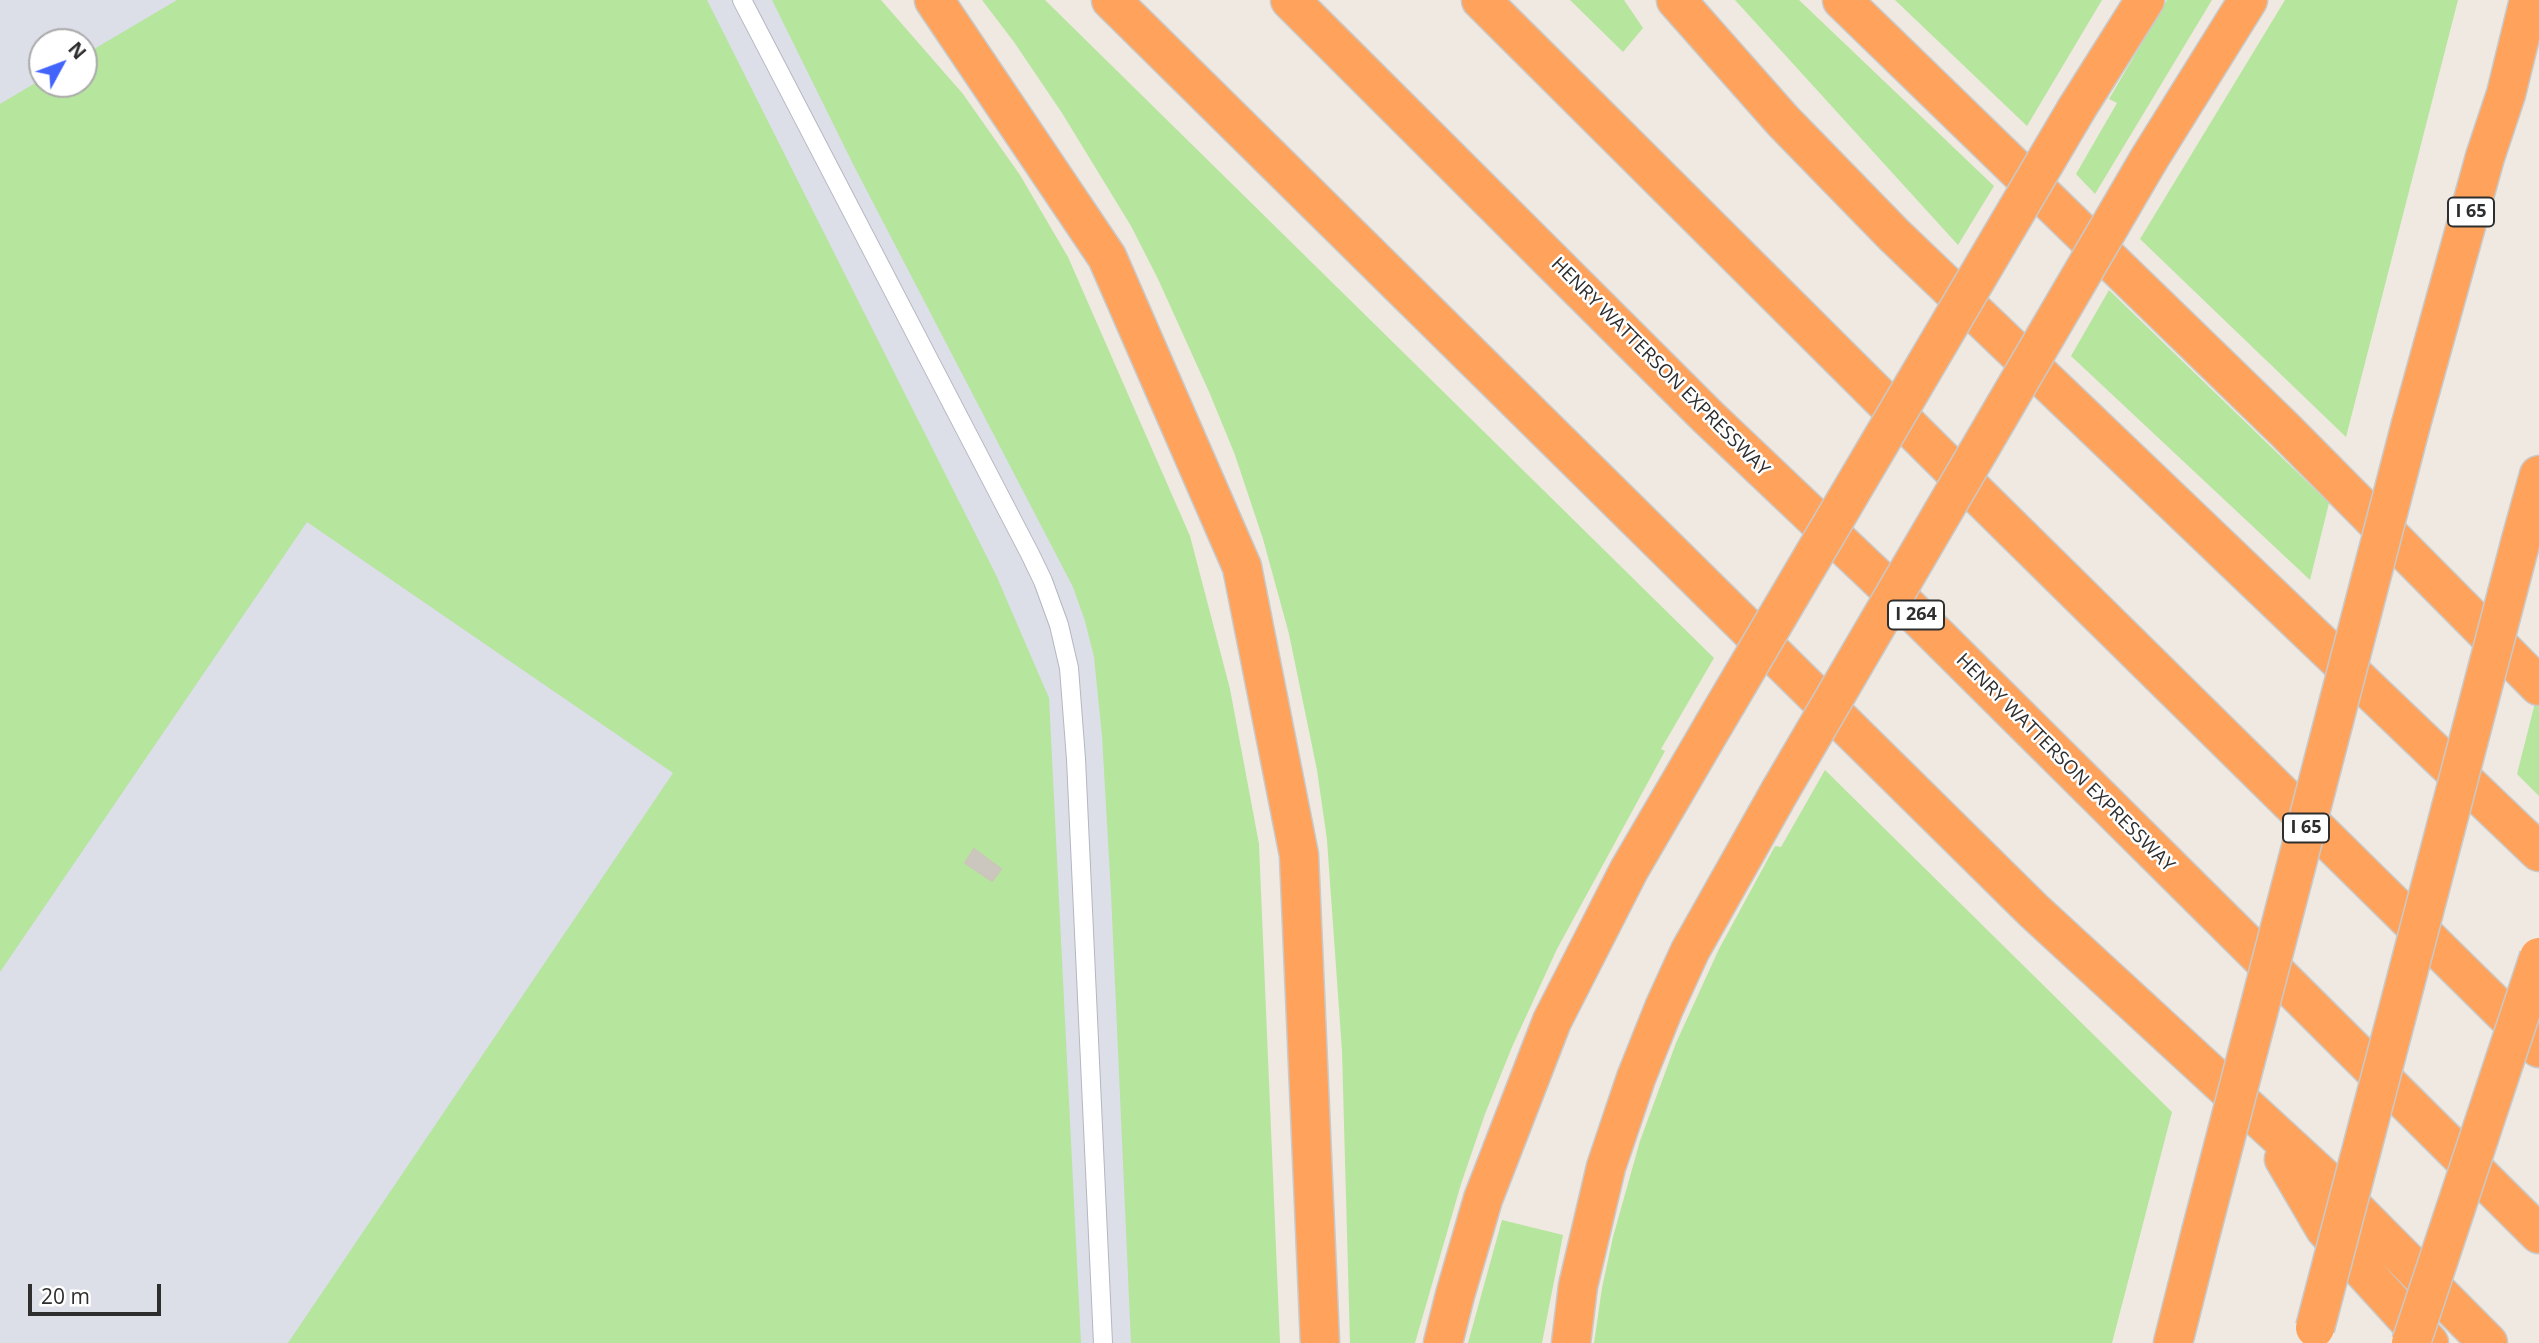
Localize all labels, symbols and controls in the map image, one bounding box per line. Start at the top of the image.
north arrow [28,28,98,98]
text: N [62,36,92,65]
road number: I 65 [2448,197,2494,226]
street label: HENRY WATTERSON EXPRESSWAY [1546,253,1774,481]
road number: I 264 [1888,600,1944,630]
street label: HENRY WATTERSON EXPRESSWAY [1951,649,2179,877]
road number: I 65 [2283,814,2329,842]
scale bar [32,1270,164,1314]
text: 20 m [41,1282,90,1310]

